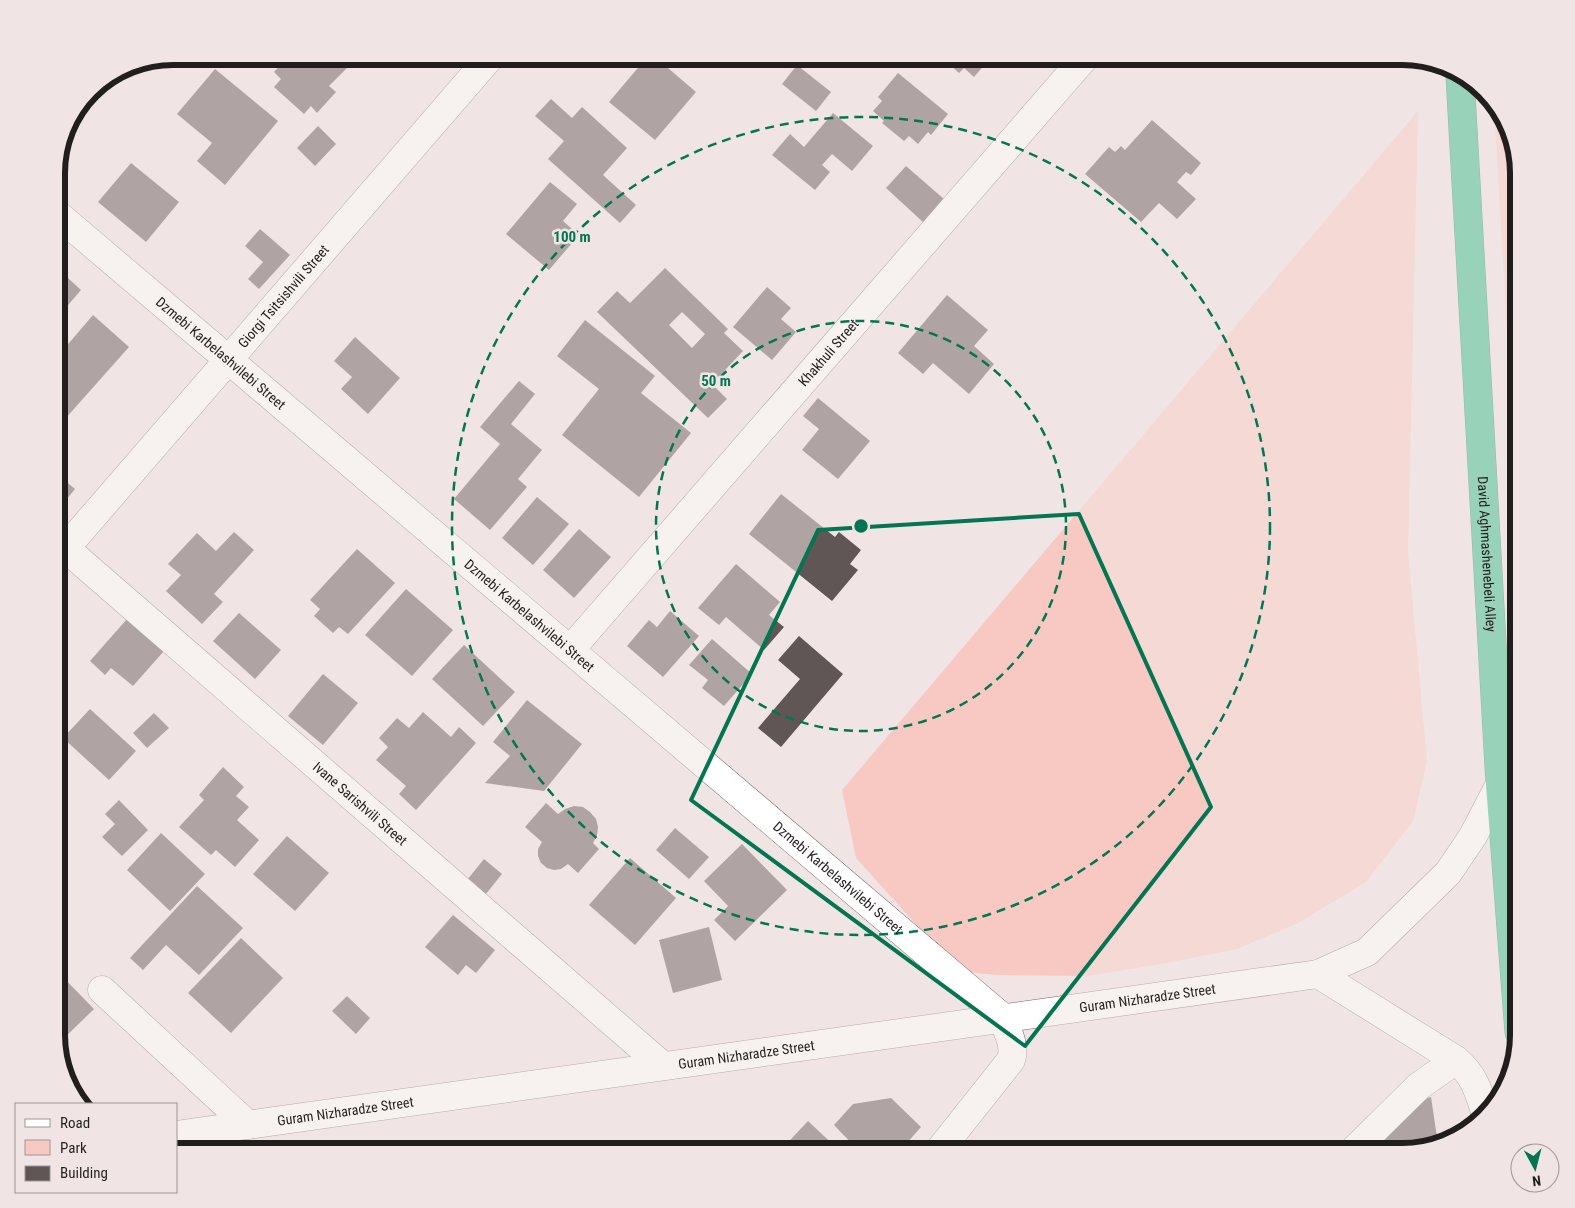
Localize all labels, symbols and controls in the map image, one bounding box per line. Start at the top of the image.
text: 100 m [553,228,591,246]
street label: Giorgi Tsitsishvili Street [235,242,332,351]
street label: Dzmebi Karbelashvilebi Street [153,294,289,413]
street label: Khakhuli Street [795,316,862,389]
text: 50 m [701,372,731,390]
street label: David Aghmashenebeli Alley [1475,476,1499,633]
centre of rings [852,517,870,535]
street label: Dzmebi Karbelashvilebi Street [461,556,598,675]
street label: Ivane Sarishvili Street [310,759,410,849]
street label: Dzmebi Karbelashvilebi Street [770,818,906,937]
street label: Guram Nizharadze Street [1078,981,1217,1016]
street label: Guram Nizharadze Street [677,1037,816,1072]
street label: Guram Nizharadze Street [276,1094,414,1129]
legend [15,1103,178,1193]
text: Road [60,1114,90,1132]
text: Park [60,1139,87,1157]
north arrow [1510,1143,1560,1193]
text: Building [60,1164,108,1182]
text: N [1531,1172,1542,1189]

